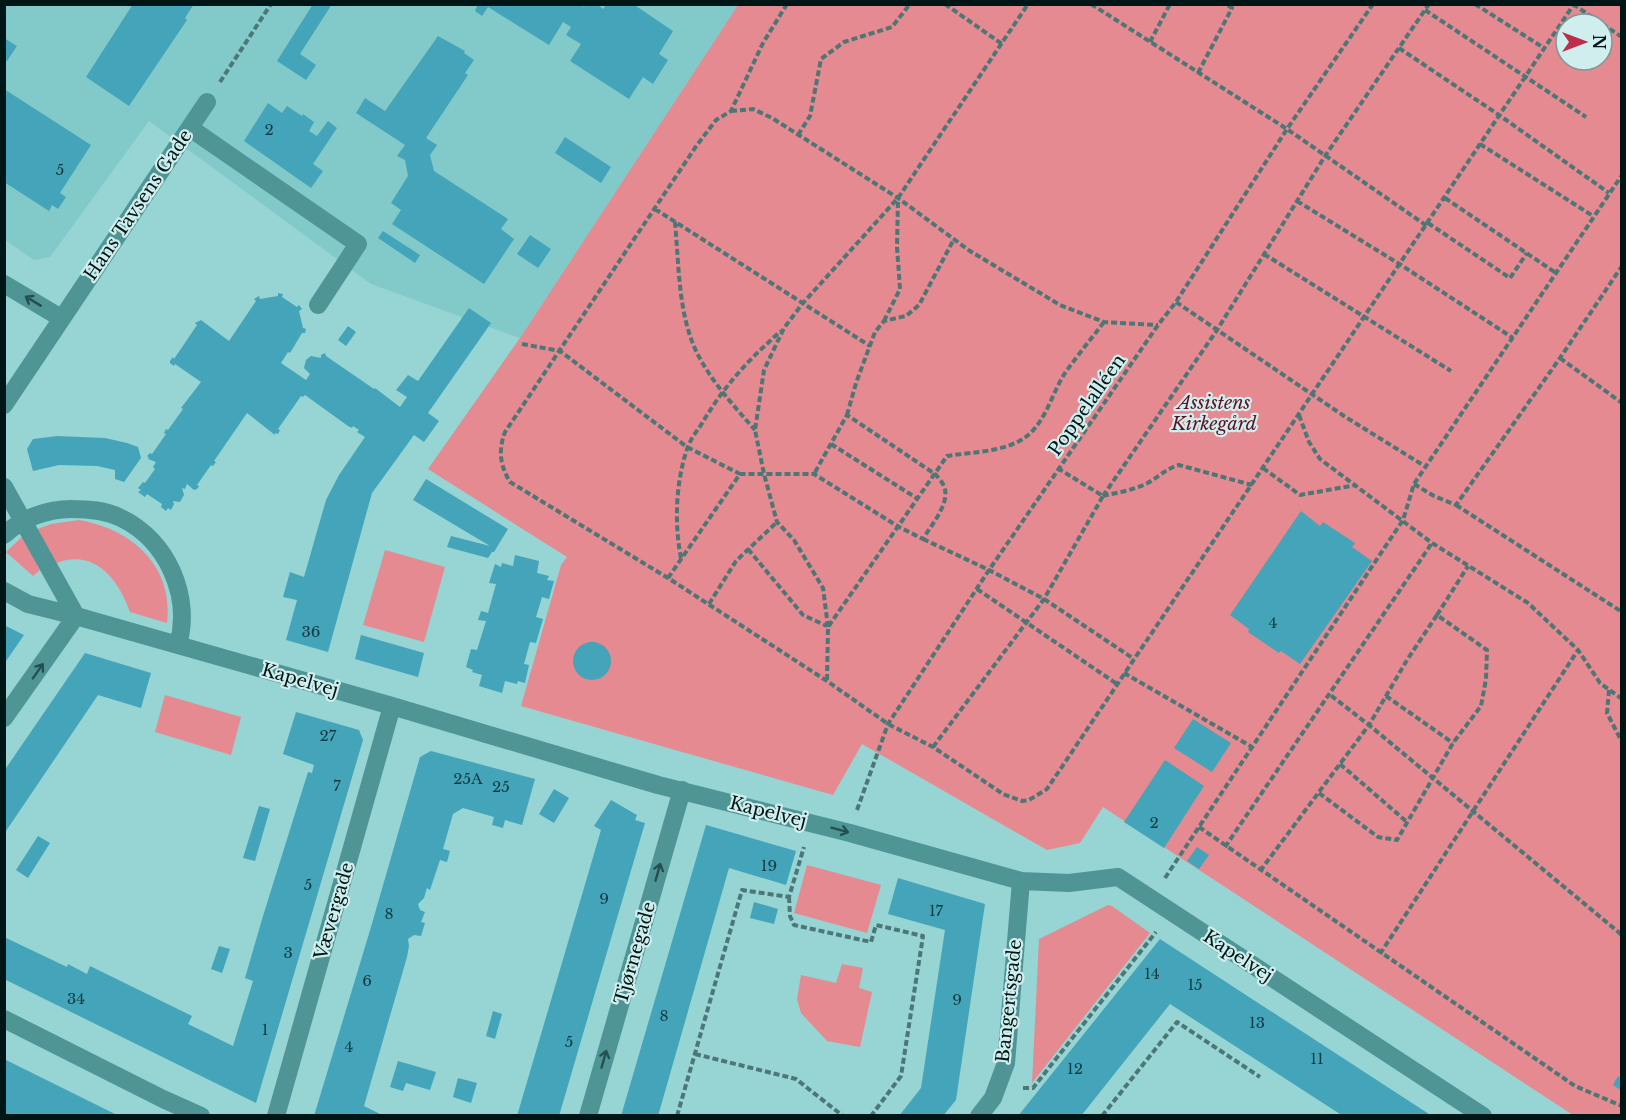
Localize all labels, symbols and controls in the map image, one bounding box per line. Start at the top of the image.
north arrow [1554,12,1614,72]
text: N [1589,34,1609,50]
house number: 2 [264,120,274,139]
street label: Hans Tavsens Gade [79,125,197,285]
house number: 5 [56,160,64,179]
one-way arrow [25,295,42,307]
street label: Poppelalléen [1044,350,1130,460]
park label: Assistens Kirkegård [1171,392,1257,435]
house number: 4 [1269,613,1277,632]
house number: 36 [302,622,320,641]
street label: Kapelvej [259,659,341,701]
one-way arrow [32,663,44,679]
house number: 27 [320,726,337,745]
house number: 25A [453,769,483,788]
house number: 7 [333,776,341,795]
house number: 25 [492,777,510,796]
street label: Kapelvej [727,792,809,832]
house number: 2 [1149,813,1159,832]
one-way arrow [830,825,849,837]
house number: 19 [761,856,777,875]
street label: Vævergade [309,860,358,963]
one-way arrow [653,863,664,882]
house number: 5 [304,875,312,894]
house number: 9 [599,889,609,908]
street label: Tjørnegade [610,899,660,1007]
house number: 17 [929,901,944,920]
house number: 8 [384,904,394,923]
street label: Kapelvej [1199,925,1277,987]
street label: Bangertsgade [992,938,1026,1064]
house number: 3 [283,943,293,962]
house number: 14 [1144,964,1160,983]
house number: 6 [362,971,372,990]
house number: 15 [1187,975,1203,994]
house number: 34 [67,989,85,1008]
house number: 9 [952,990,962,1009]
house number: 8 [659,1006,669,1025]
house number: 13 [1249,1013,1265,1032]
house number: 1 [262,1020,268,1039]
house number: 5 [565,1032,573,1051]
house number: 4 [345,1037,353,1056]
house number: 11 [1310,1049,1324,1068]
one-way arrow [599,1050,611,1069]
house number: 12 [1067,1059,1083,1078]

